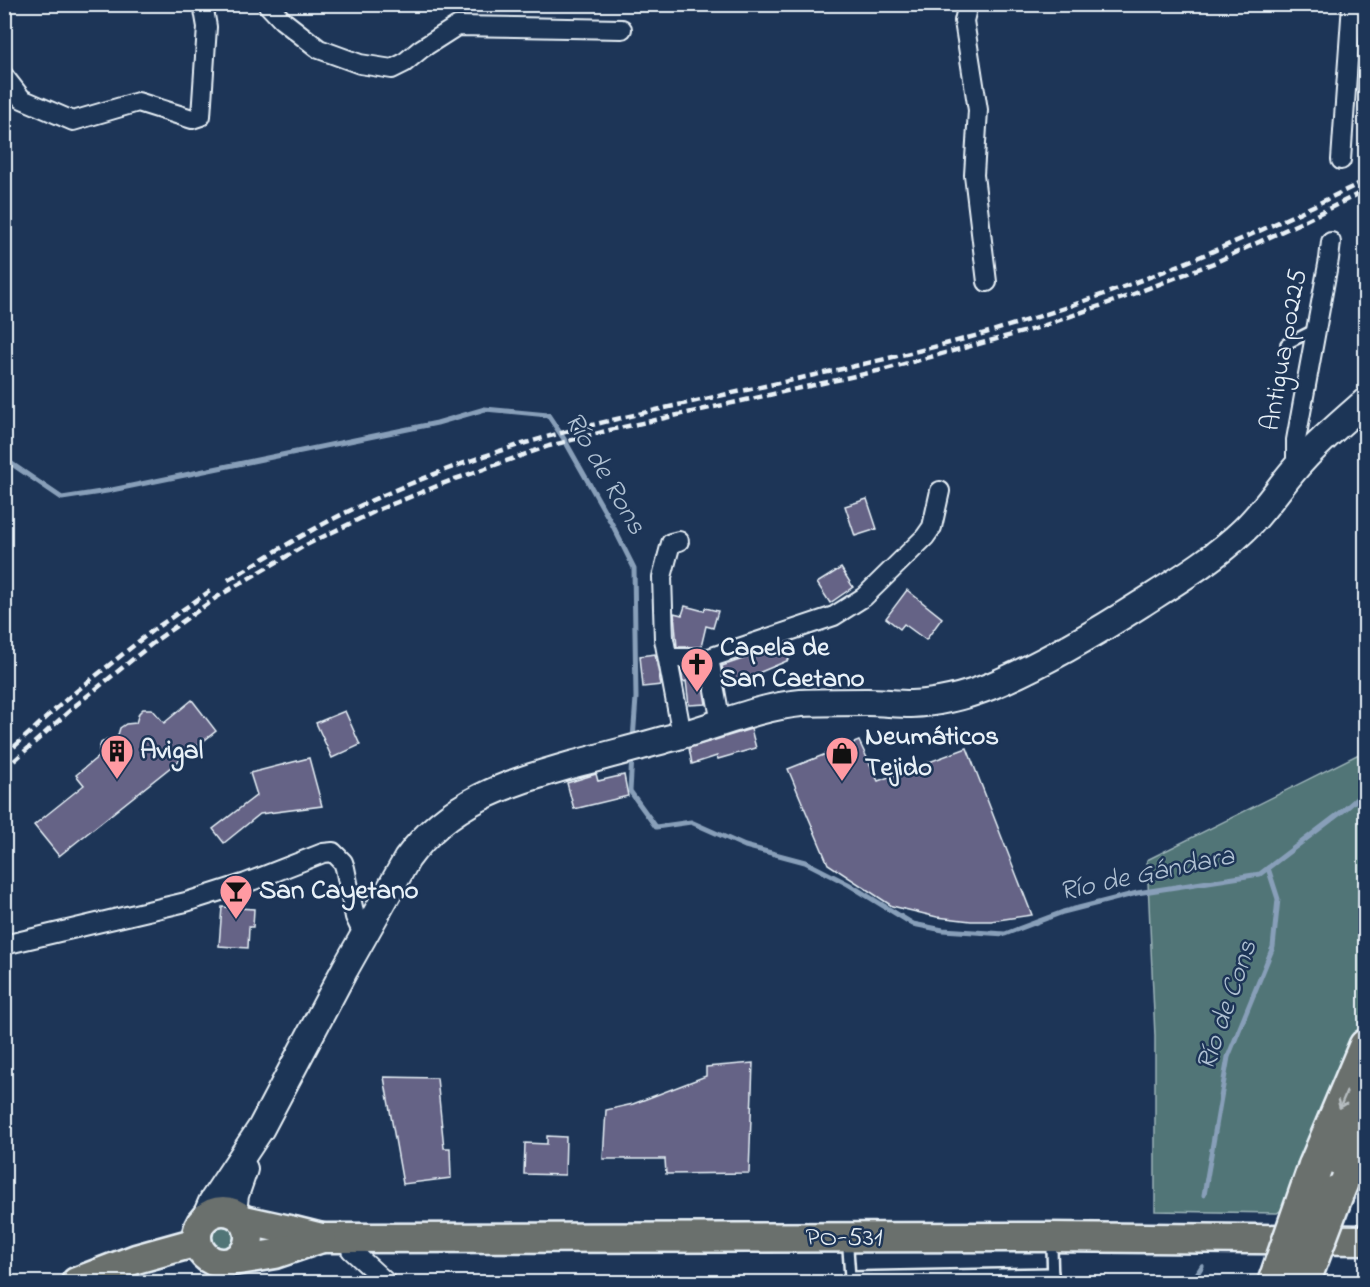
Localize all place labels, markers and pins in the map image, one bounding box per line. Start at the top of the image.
place label: Capela de San Caetano [720,629,864,699]
church icon: Capela de San Caetano [679,646,715,693]
place label: Neumáticos Tejido [865,718,999,788]
place label: Avigal [140,732,203,772]
building icon: Avigal [99,733,135,780]
shop icon: Neumáticos Tejido [824,735,860,782]
place label: San Cayetano [259,872,419,911]
bar icon: San Cayetano [218,873,254,920]

